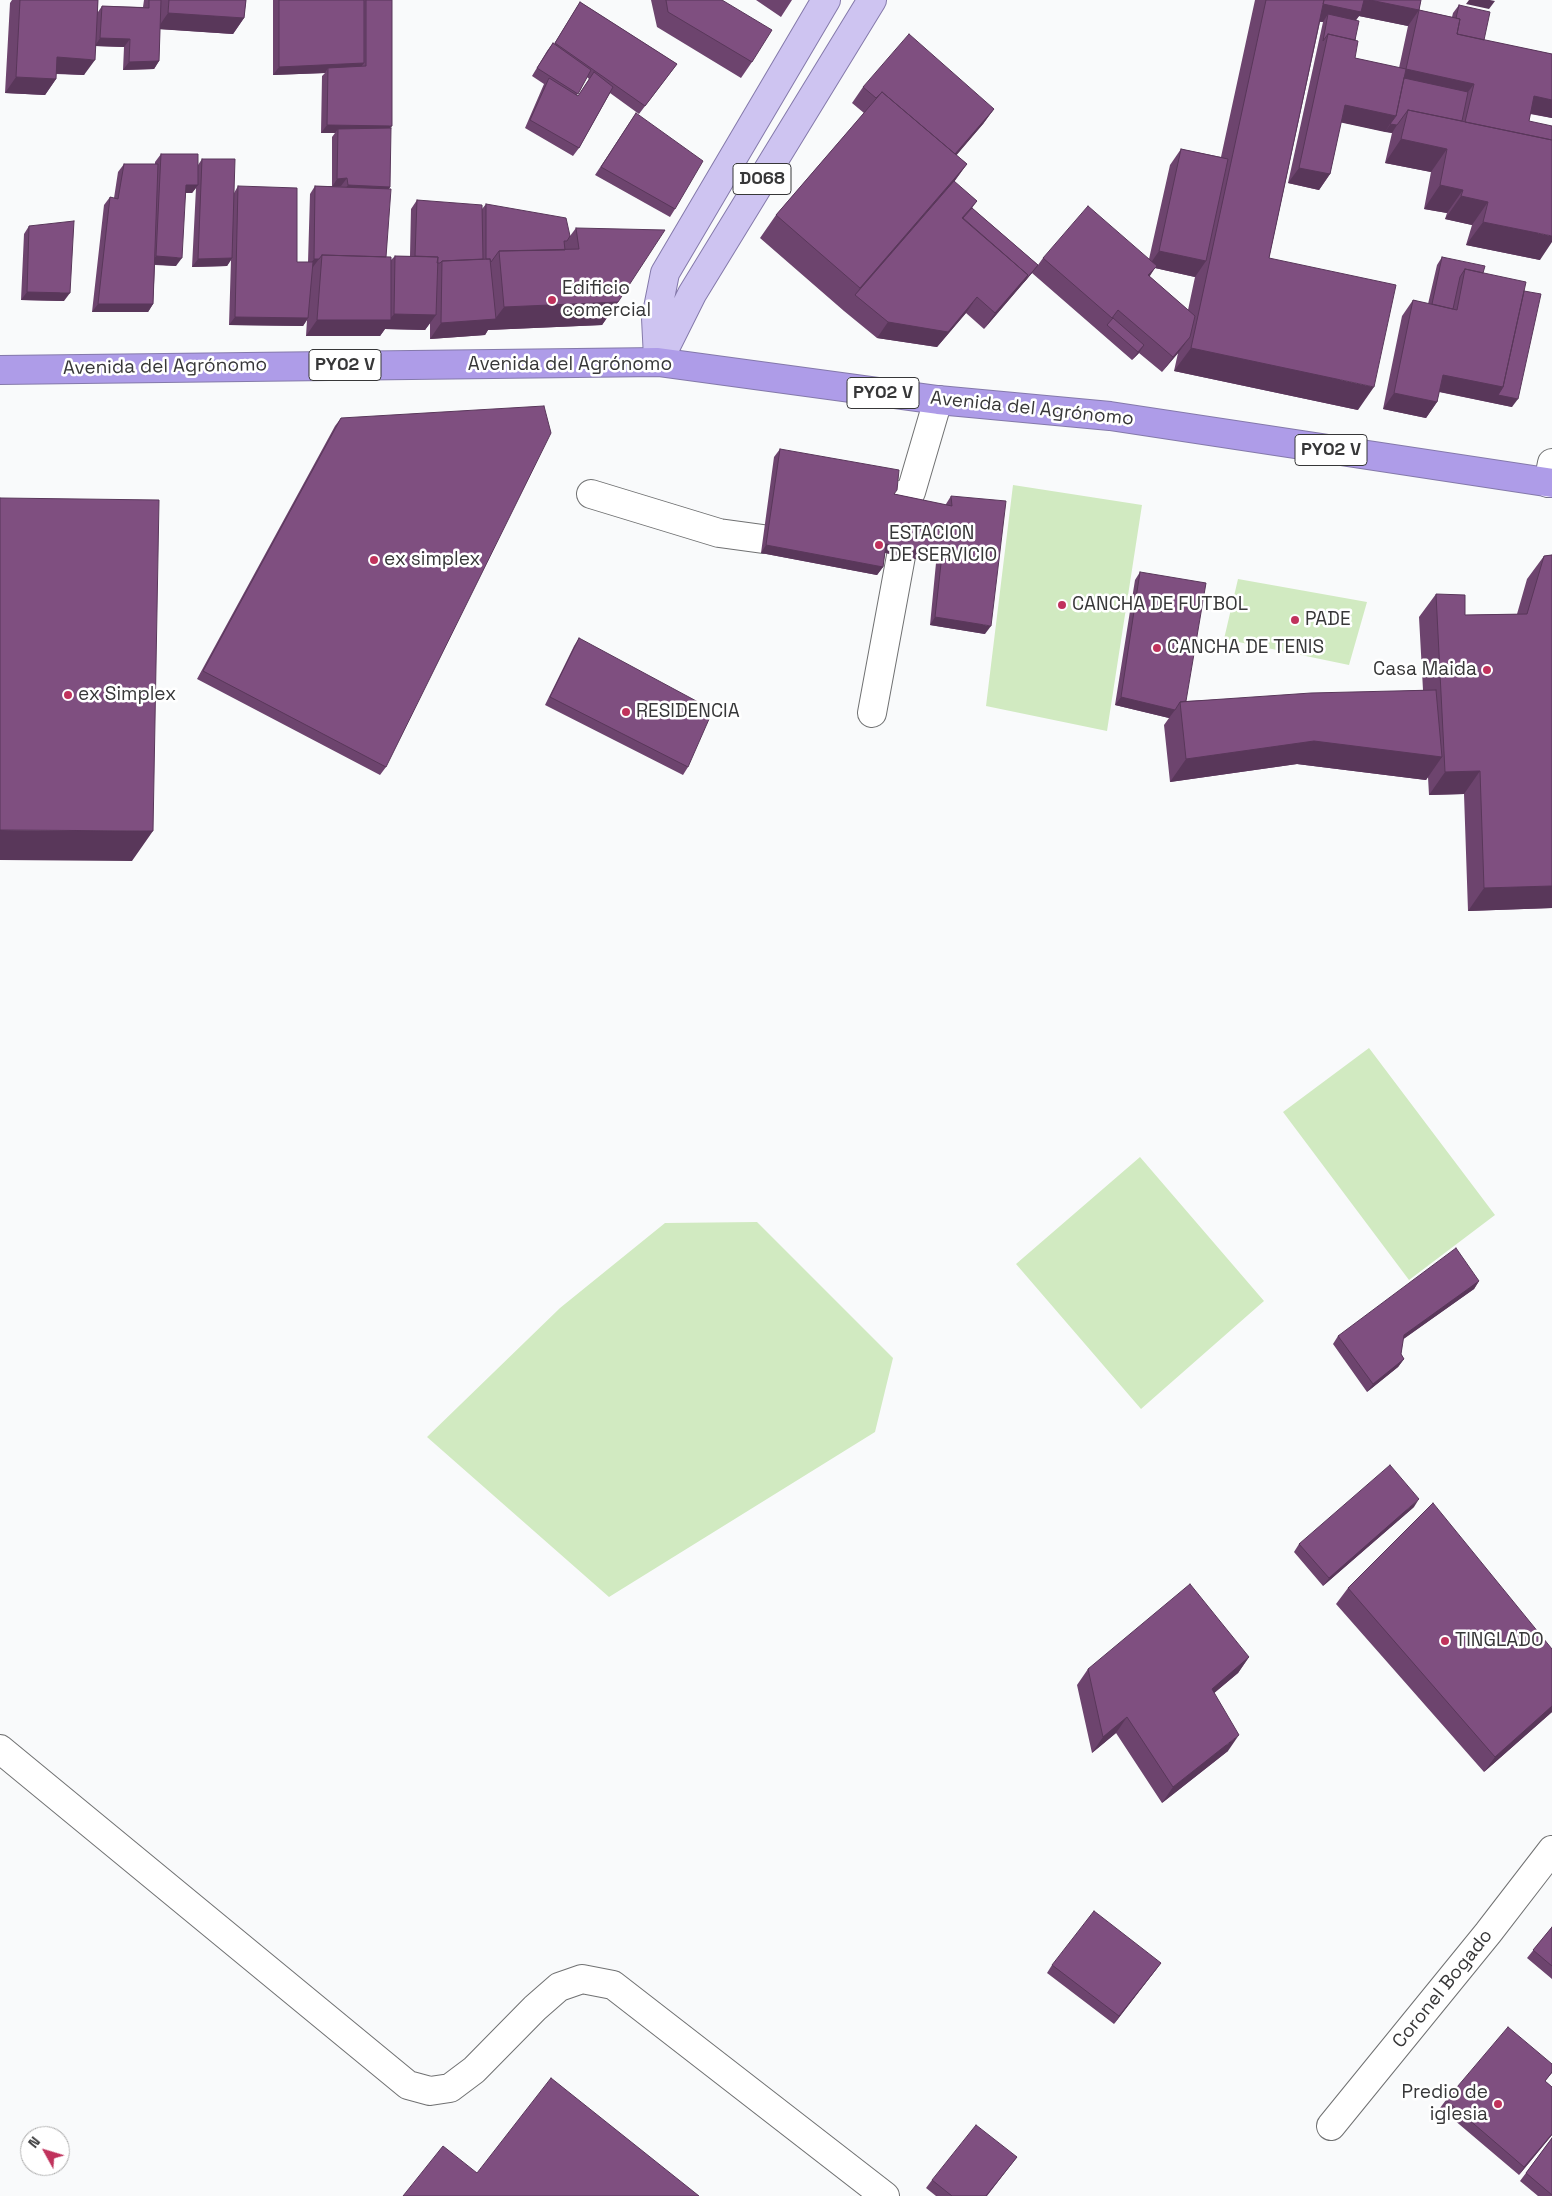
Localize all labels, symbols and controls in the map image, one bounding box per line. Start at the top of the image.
road number: D068 [733,163,791,194]
place label: Edificio comercial [562,278,651,322]
marker: Edificio comercial [546,294,558,306]
road number: PY02 V [309,350,381,380]
street label: Avenida del Agrónomo [63,354,267,380]
street label: Avenida del Agrónomo [468,354,672,376]
road number: PY02 V [847,378,919,408]
street label: Avenida del Agrónomo [929,387,1135,431]
road number: PY02 V [1295,434,1367,466]
place label: ESTACION DE SERVICIO [889,523,997,567]
marker: ESTACION DE SERVICIO [873,539,885,551]
place label: ex simplex [384,549,481,571]
marker: ex simplex [368,554,380,566]
place label: CANCHA DE FUTBOL [1072,594,1248,616]
marker: CANCHA DE FUTBOL [1056,599,1068,611]
place label: PADE [1305,609,1351,631]
marker: PADE [1289,614,1301,626]
place label: CANCHA DE TENIS [1167,637,1324,659]
marker: CANCHA DE TENIS [1151,642,1163,654]
place label: Casa Maida [1373,659,1477,681]
marker: Casa Maida [1481,664,1493,676]
place label: ex Simplex [78,684,176,706]
marker: ex Simplex [62,689,74,701]
place label: RESIDENCIA [636,701,740,723]
marker: RESIDENCIA [620,706,632,718]
place label: TINGLADO [1455,1630,1544,1652]
marker: TINGLADO [1439,1635,1451,1647]
street label: Coronel Bogado [1388,1925,1498,2053]
place label: Predio de iglesia [1402,2082,1488,2126]
marker: Predio de iglesia [1492,2098,1504,2110]
north arrow [20,2126,70,2176]
text: N [24,2133,44,2152]

